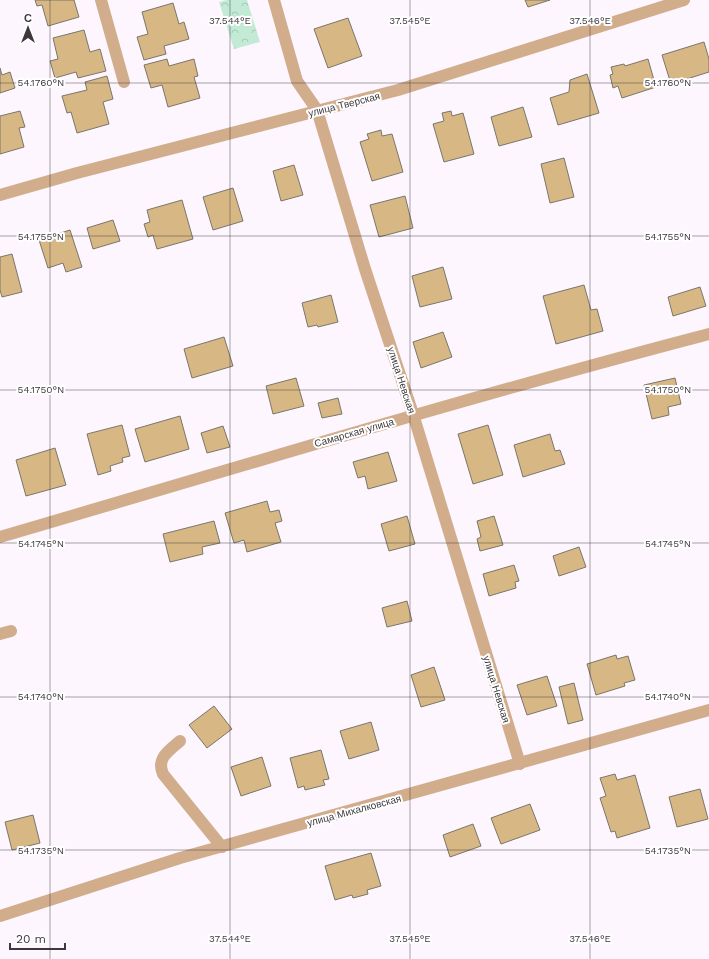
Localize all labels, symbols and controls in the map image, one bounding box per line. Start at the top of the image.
north arrow [8,8,48,48]
text: С [24,12,32,25]
text: 37.544°E [209,15,251,26]
text: 37.545°E [389,15,431,26]
text: 37.546°E [569,15,611,26]
text: 54.1760°N [18,77,64,88]
text: 54.1760°N [645,77,691,88]
street label: улица Тверская [307,90,381,119]
text: 54.1755°N [18,231,64,242]
text: 54.1755°N [645,231,691,242]
street label: улица Невская [386,345,417,415]
text: 54.1750°N [18,384,64,395]
text: 54.1750°N [645,384,691,395]
street label: Самарская улица [313,416,396,449]
text: 54.1745°N [18,538,64,549]
text: 54.1745°N [645,538,691,549]
street label: улица Невская [481,654,512,724]
text: 54.1740°N [18,691,64,702]
text: 54.1740°N [645,691,691,702]
street label: улица Михалковская [306,793,402,828]
text: 54.1735°N [18,845,64,856]
text: 54.1735°N [645,845,691,856]
scale bar [10,925,65,951]
text: 20 m [16,932,46,946]
text: 37.544°E [209,933,251,944]
text: 37.545°E [389,933,431,944]
text: 37.546°E [569,933,611,944]

